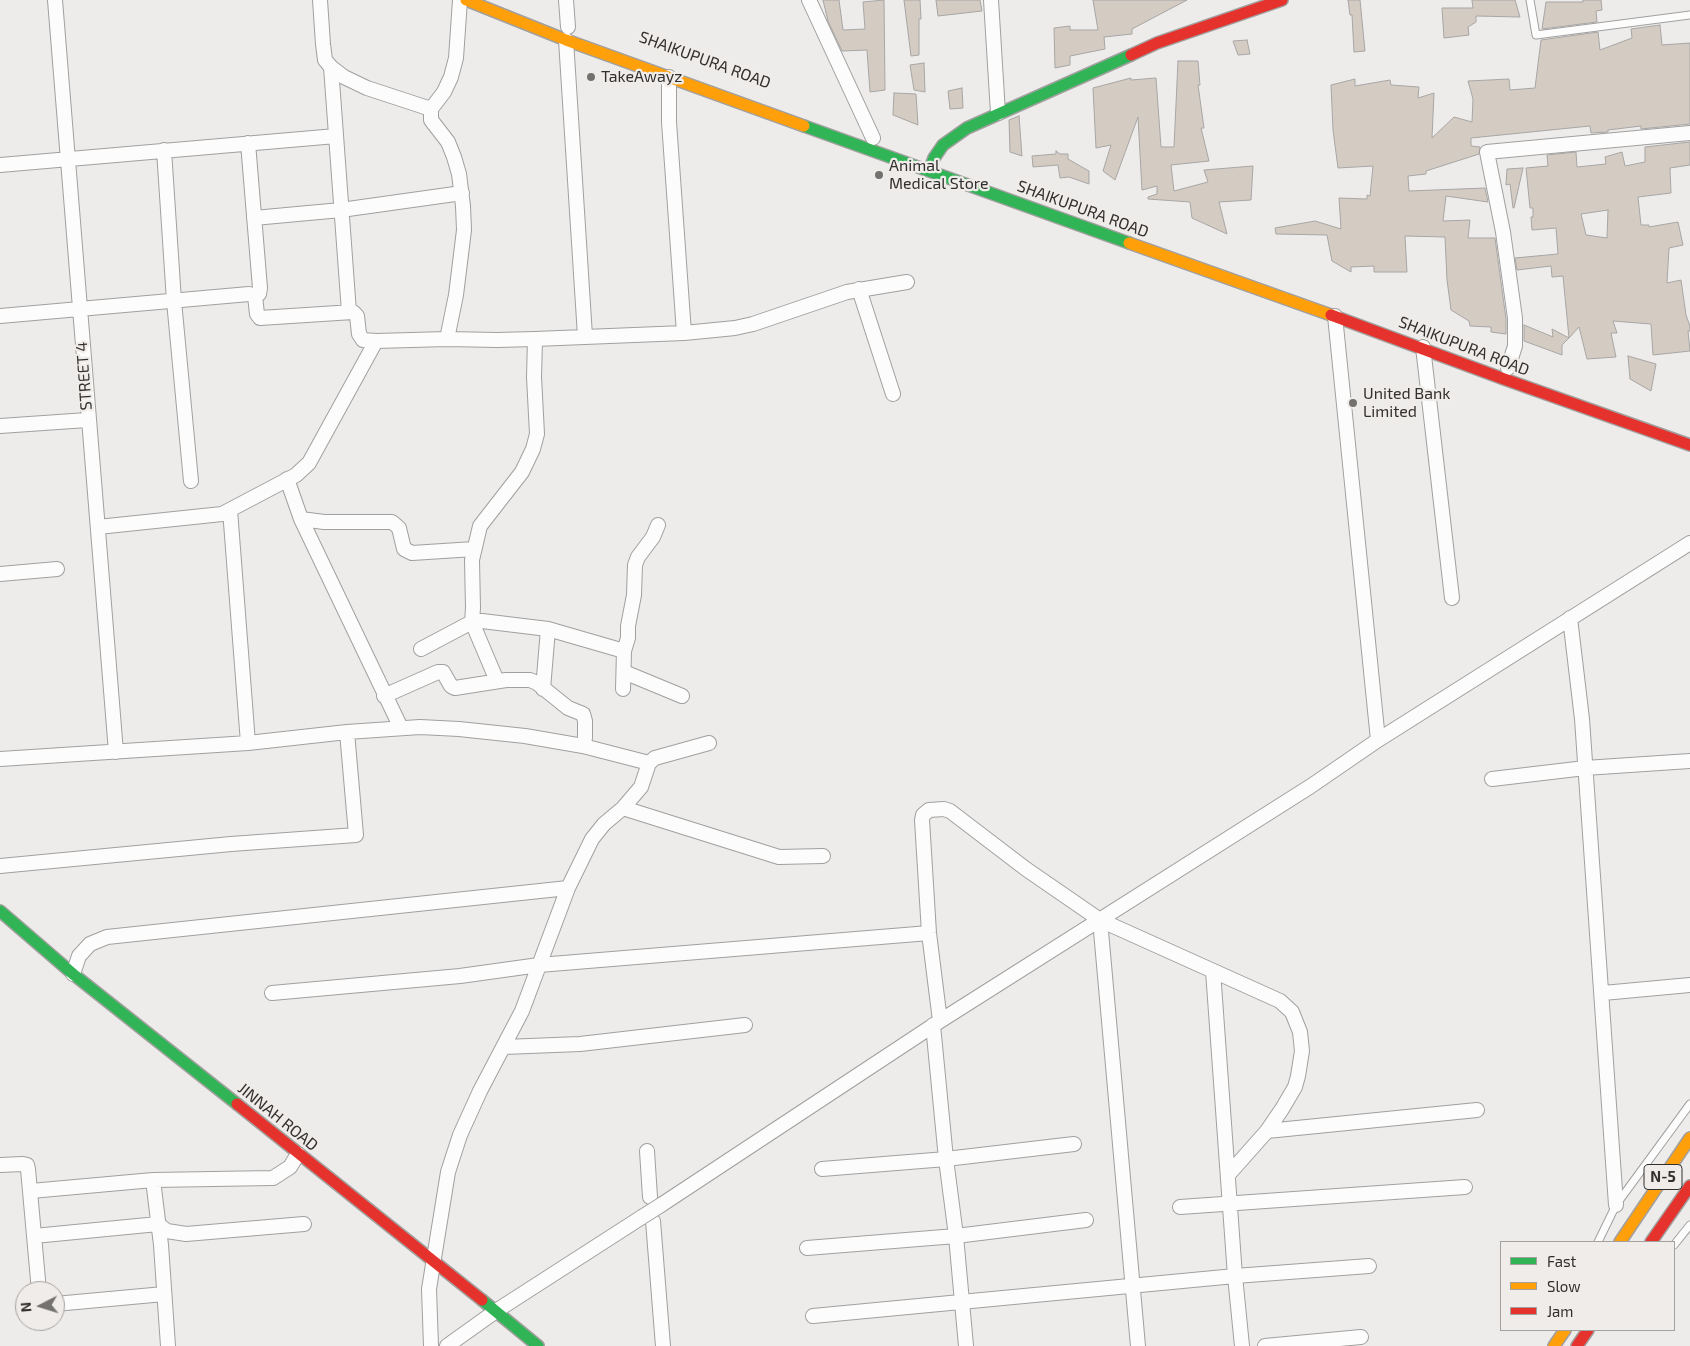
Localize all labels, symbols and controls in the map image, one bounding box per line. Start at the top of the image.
street label: SHAIKUPURA ROAD [637,27,773,93]
place label: TakeAwayz [601,67,682,87]
marker: TakeAwayz [585,71,597,83]
place label: Animal Medical Store [889,156,989,194]
marker: Animal Medical Store [873,169,885,181]
street label: SHAIKUPURA ROAD [1015,176,1151,242]
street label: SHAIKUPURA ROAD [1396,312,1532,380]
street label: STREET 4 [72,341,96,411]
place label: United Bank Limited [1363,384,1450,422]
marker: United Bank Limited [1347,397,1359,409]
street label: JINNAH ROAD [234,1079,322,1155]
road number: N-5 [1644,1164,1682,1190]
legend [1500,1241,1675,1331]
text: Fast [1547,1252,1576,1270]
text: Slow [1547,1277,1581,1295]
north arrow [15,1281,65,1331]
text: N [17,1301,34,1313]
text: Jam [1547,1302,1573,1320]

